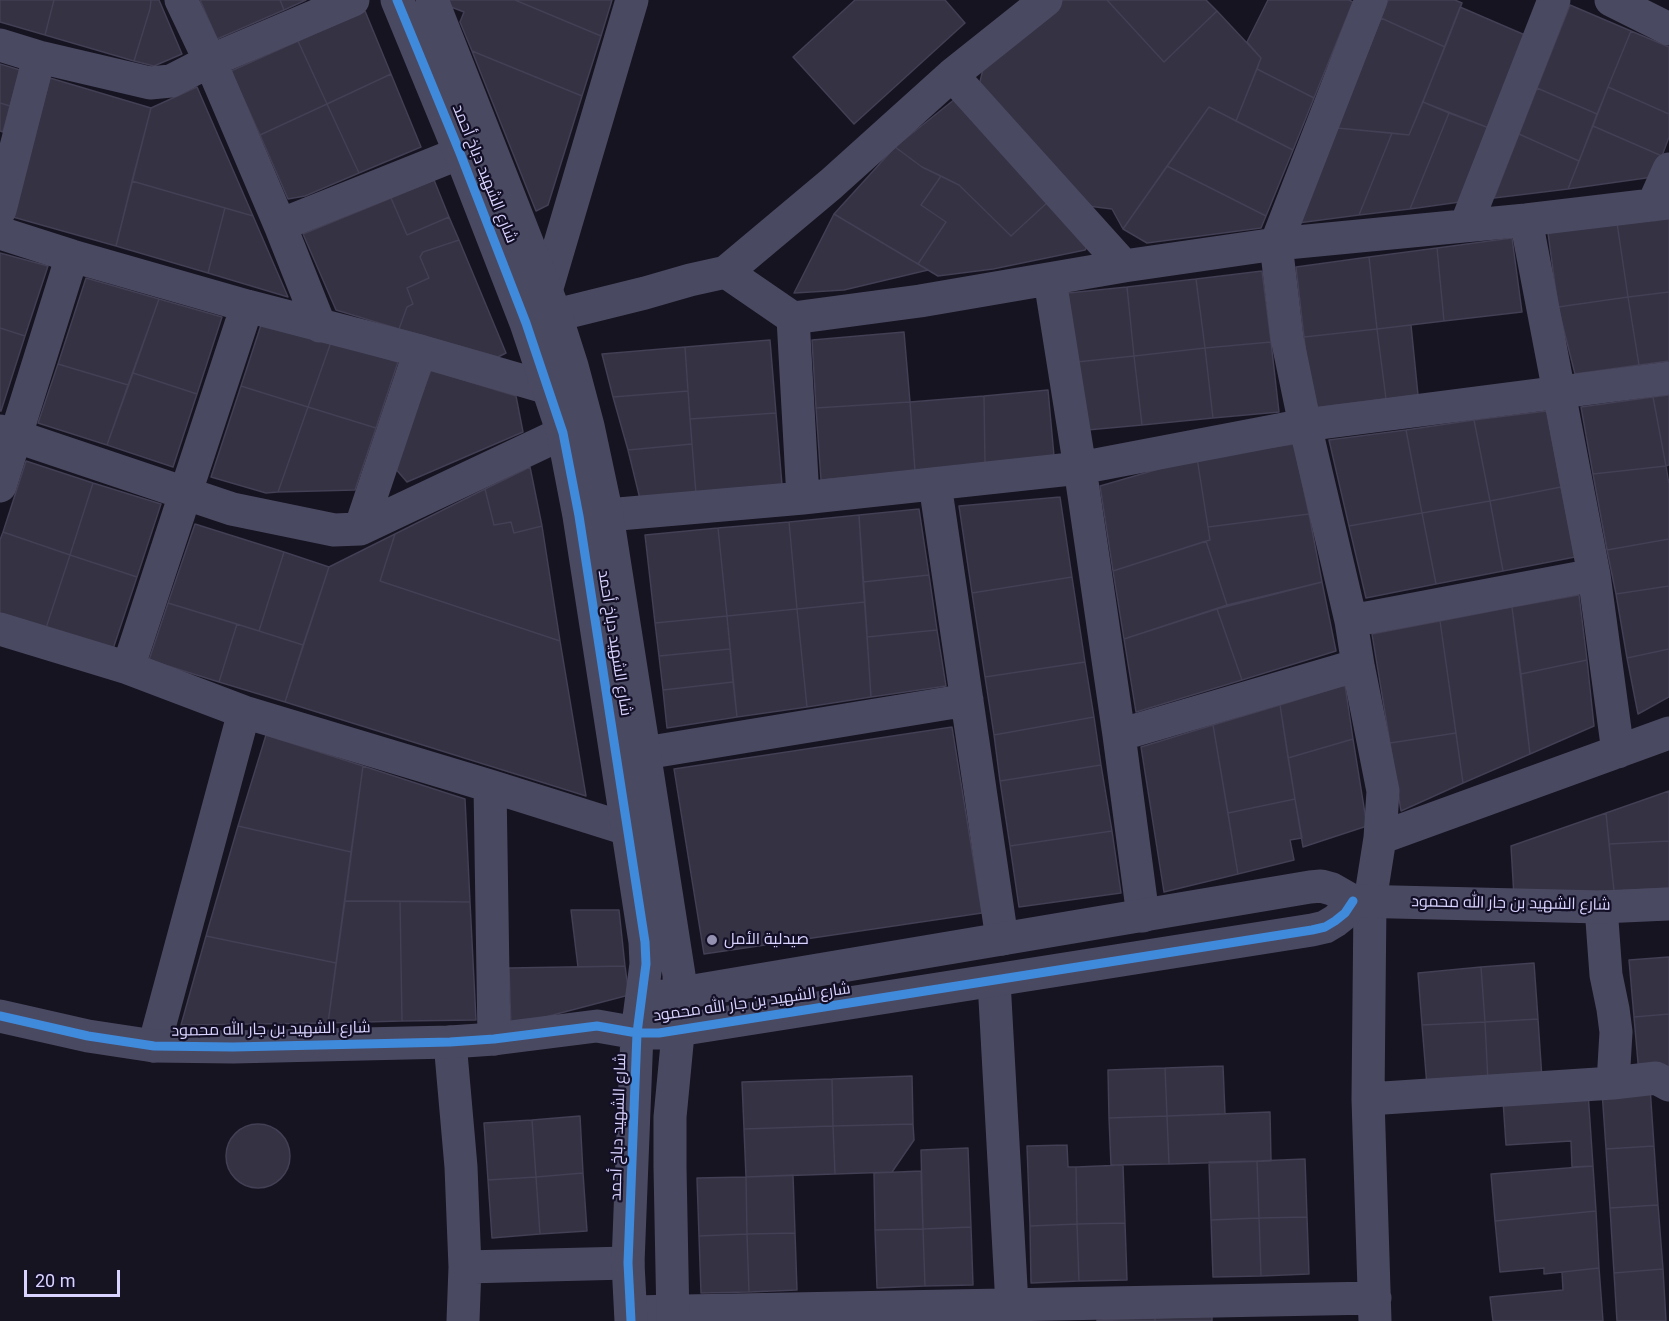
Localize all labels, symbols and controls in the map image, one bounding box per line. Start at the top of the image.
street label: شارع الشهيد دباخ أحمد [447,102,521,246]
street label: شارع الشهيد دباخ أحمد [593,569,635,717]
street label: شارع الشهيد بن جار الله محمود [1411,893,1611,915]
place label: صيدلية الأمل [724,930,809,950]
marker: صيدلية الأمل [705,933,719,947]
street label: شارع الشهيد بن جار الله محمود [652,980,852,1026]
street label: شارع الشهيد بن جار الله محمود [171,1019,371,1041]
street label: شارع الشهيد دباخ أحمد [607,1053,631,1201]
scale bar [27,1258,123,1296]
text: 20 m [35,1270,75,1291]

